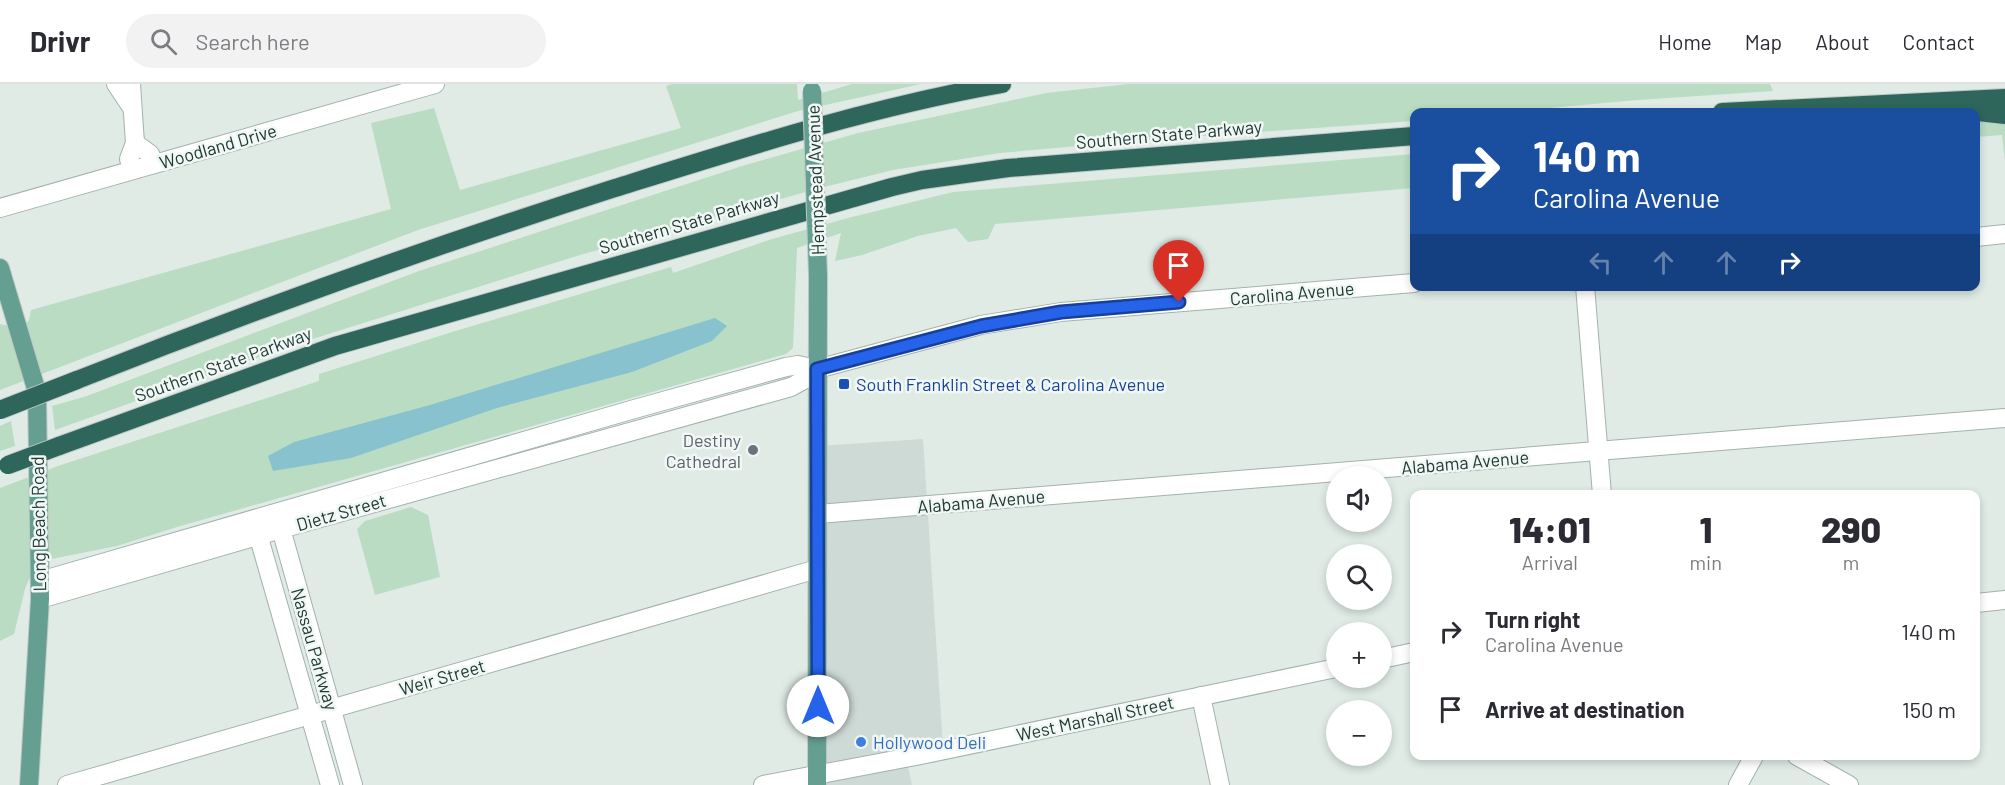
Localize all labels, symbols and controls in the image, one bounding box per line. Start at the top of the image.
search box [126,14,546,68]
text: Drivr [30,24,90,58]
icon: search [147,25,180,58]
text: Search here [195,28,310,54]
text: Home [1658,29,1712,54]
text: Map [1745,29,1782,54]
text: About [1815,29,1870,54]
text: Contact [1903,29,1975,54]
street label: Hempstead Avenue [801,104,829,256]
street label: Southern State Parkway [1075,115,1263,153]
street label: Woodland Drive [157,119,279,173]
text: 140 m [1533,130,1641,180]
icon: right [1434,132,1512,210]
text: Carolina Avenue [1533,181,1720,213]
street label: Southern State Parkway [596,186,782,258]
pin [1153,240,1204,302]
icon: left [1584,246,1617,279]
icon: ahead [1647,246,1680,279]
icon: ahead [1710,246,1743,279]
icon: right [1773,246,1806,279]
icon: arrive [1162,249,1195,282]
street label: Carolina Avenue [1229,277,1355,309]
street label: Southern State Parkway [131,322,315,406]
place label: South Franklin Street & Carolina Avenue [856,373,1165,395]
marker: South Franklin Street & Carolina Avenue [837,377,851,391]
place label: Destiny Cathedral [666,429,741,472]
marker: Destiny Cathedral [746,443,760,457]
street label: Alabama Avenue [1400,445,1530,479]
street label: Long Beach Road [26,456,50,592]
map controls [1326,466,1392,766]
button: sound [1326,466,1392,532]
street label: Alabama Avenue [916,484,1046,518]
street label: Dietz Street [294,489,388,535]
text: 14:01 [1509,507,1591,550]
text: 1 [1699,507,1712,550]
text: 290 [1821,507,1881,550]
button: search [1326,544,1392,610]
text: Arrival [1522,550,1578,574]
text: min [1690,550,1722,574]
text: m [1843,550,1859,574]
street label: Nassau Parkway [287,585,343,713]
text: Turn right [1485,606,1580,632]
icon: right [1434,615,1467,648]
text: 140 m [1901,618,1956,644]
button: + [1326,622,1392,688]
text: Carolina Avenue [1485,632,1624,656]
street label: Weir Street [396,654,488,700]
position arrow [786,674,850,738]
street label: West Marshall Street [1014,691,1176,745]
icon: arrive [1434,693,1467,726]
text: Arrive at destination [1485,696,1684,722]
text: 150 m [1902,696,1956,722]
button: − [1326,700,1392,766]
place label: Hollywood Deli [873,731,986,753]
marker: Hollywood Deli [854,735,868,749]

